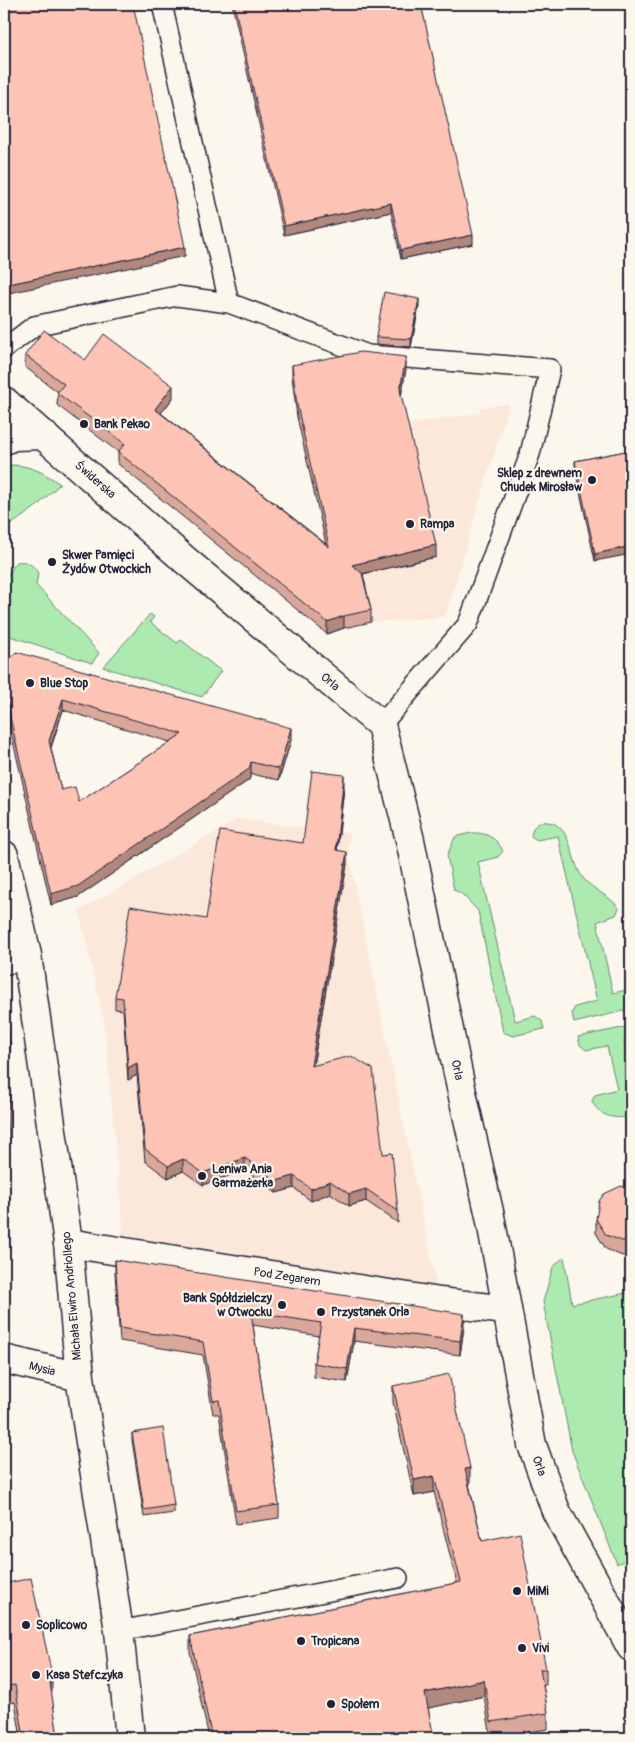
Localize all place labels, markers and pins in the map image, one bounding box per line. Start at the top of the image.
place label: Bank Pekao [94,417,151,432]
marker: Bank Pekao [78,418,90,430]
place label: Sklep z drewnem Chudek Mirosław [497,466,583,495]
marker: Sklep z drewnem Chudek Mirosław [586,474,598,486]
place label: Rampa [420,517,455,532]
marker: Rampa [404,518,416,530]
place label: Skwer Pamięci Żydów Otwockich [62,548,151,577]
marker: Skwer Pamięci Żydów Otwockich [46,556,58,568]
place label: Blue Stop [40,676,89,691]
marker: Blue Stop [24,677,36,689]
place label: Leniwa Ania Garmażerka [212,1162,274,1191]
marker: Leniwa Ania Garmażerka [196,1170,208,1182]
place label: Bank Spółdzielczy w Otwocku [183,1291,273,1320]
marker: Bank Spółdzielczy w Otwocku [276,1299,288,1311]
place label: Przystanek Orla [331,1305,410,1320]
marker: Przystanek Orla [315,1306,327,1318]
place label: MiMi [527,1584,549,1599]
marker: MiMi [511,1585,523,1597]
place label: Soplicowo [36,1618,88,1633]
marker: Soplicowo [20,1619,32,1631]
place label: Tropicana [310,1634,360,1649]
marker: Tropicana [295,1635,307,1647]
place label: Vivi [532,1641,549,1656]
marker: Vivi [516,1642,528,1654]
place label: Kasa Stefczyka [46,1668,123,1683]
marker: Kasa Stefczyka [30,1669,42,1681]
place label: Społem [341,1697,380,1712]
marker: Społem [325,1698,337,1710]

